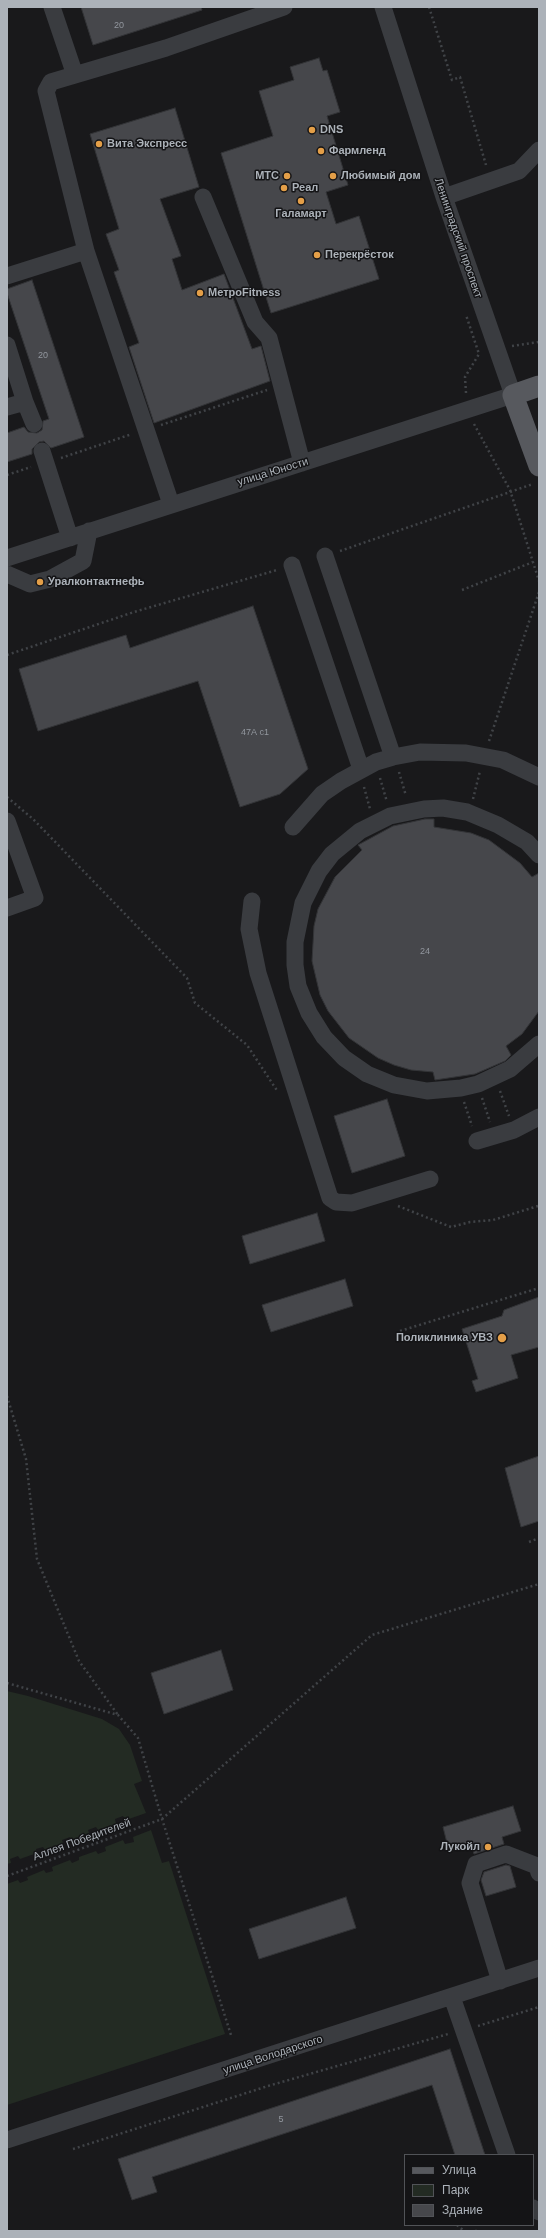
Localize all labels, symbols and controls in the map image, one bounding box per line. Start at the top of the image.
house number: 20 [114,21,124,31]
place label: DNS [320,123,343,137]
marker: DNS [307,125,317,135]
place label: Вита Экспресс [107,137,187,151]
marker: Вита Экспресс [94,139,104,149]
place label: Фармленд [329,144,386,158]
marker: Фармленд [316,146,326,156]
place label: МТС [255,169,279,183]
place label: Любимый дом [341,169,421,183]
marker: МТС [282,171,292,181]
marker: Любимый дом [328,171,338,181]
street label: Ленинградский проспект [431,176,485,300]
place label: Реал [292,181,318,195]
marker: Реал [279,183,289,193]
marker: Галамарт [296,196,306,206]
place label: Галамарт [275,207,327,221]
place label: Перекрёсток [325,248,394,262]
marker: Перекрёсток [312,250,322,260]
place label: МетроFitness [208,286,280,300]
marker: МетроFitness [195,288,205,298]
house number: 20 [38,351,48,361]
street label: улица Юности [236,455,310,489]
place label: Уралконтактнефь [48,575,145,589]
marker: Уралконтактнефь [35,577,45,587]
house number: 47А с1 [241,728,269,738]
house number: 24 [420,947,430,957]
place label: Поликлиника УВЗ [396,1331,493,1345]
marker: Поликлиника УВЗ [496,1332,508,1344]
street label: Аллея Победителей [31,1816,133,1864]
place label: Лукойл [440,1840,480,1854]
marker: Лукойл [483,1842,493,1852]
street label: улица Володарского [221,2033,325,2077]
house number: 5 [278,2115,284,2125]
legend [404,2154,534,2226]
text: Улица [442,2163,476,2177]
text: Парк [442,2183,469,2197]
text: Здание [442,2203,483,2217]

